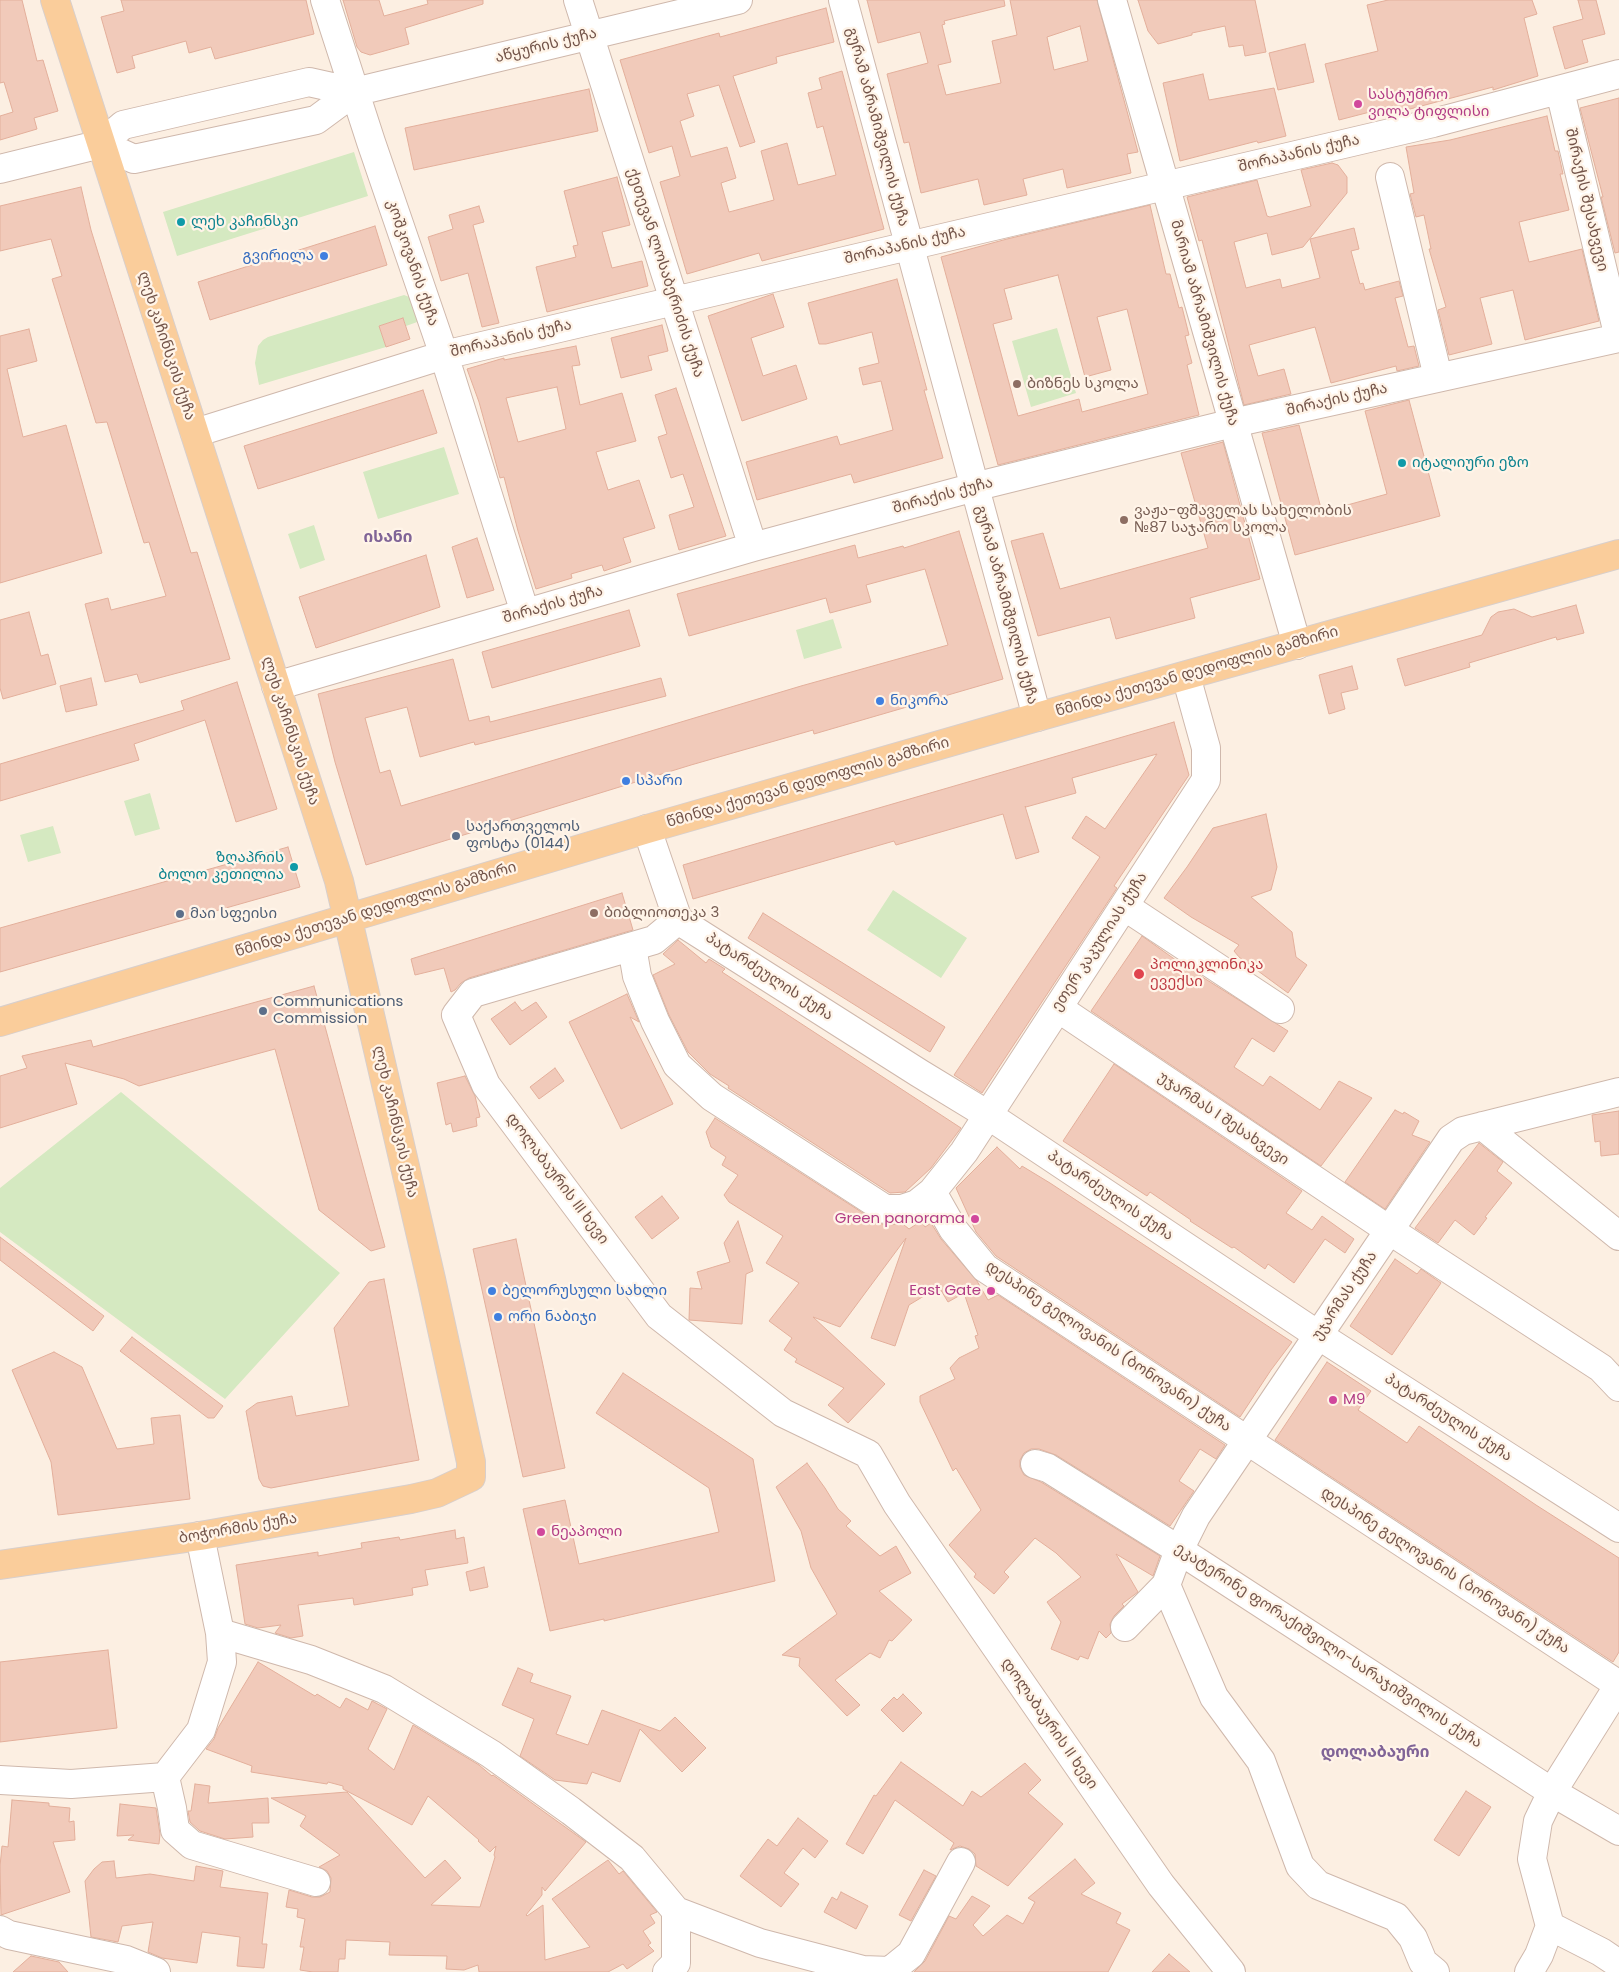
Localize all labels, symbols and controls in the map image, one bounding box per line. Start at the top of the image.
street label: აწყურის ქუჩა [493,25,599,67]
street label: გურამ აბრამიშვილის ქუჩა [842,25,912,229]
place label: სასტუმრო ვილა ტიფლისი [1368,86,1489,121]
marker: სასტუმრო ვილა ტიფლისი [1352,98,1364,110]
street label: შირაქის შესახვევი [1561,127,1611,273]
street label: შორაპანის ქუჩა [1237,131,1361,177]
street label: ქეთევან ლოსაბერიძის ქუჩა [623,166,707,380]
street label: კოშკოვანის ქუჩა [382,197,442,329]
place label: ლეხ კაჩინსკი [191,213,298,231]
marker: ლეხ კაჩინსკი [175,216,187,228]
street label: მარიამ აბრამიშვილის ქუჩა [1166,218,1242,428]
street label: შორაპანის ქუჩა [843,223,967,269]
place label: გვირილა [243,247,314,265]
marker: გვირილა [318,250,330,262]
street label: ლეხ კაჩინსკის ქუჩა [133,269,199,423]
street label: შორაპანის ქუჩა [449,316,573,362]
place label: ბიზნეს სკოლა [1027,375,1139,393]
marker: ბიზნეს სკოლა [1011,378,1023,390]
street label: შირაქის ქუჩა [1285,380,1389,420]
place label: იტალიური ეზო [1412,454,1529,472]
marker: იტალიური ეზო [1396,457,1408,469]
street label: შირაქის ქუჩა [891,474,995,518]
place label: ვაჟა-ფშაველას სახელობის №87 საჯარო სკოლა [1134,502,1352,537]
street label: გურამ აბრამიშვილის ქუჩა [971,503,1041,707]
marker: ვაჟა-ფშაველას სახელობის №87 საჯარო სკოლა [1118,514,1130,526]
district label: ისანი [364,528,412,548]
street label: შირაქის ქუჩა [501,582,605,628]
street label: წმინდა ქეთევან დედოფლის გამზირი [1054,623,1340,721]
street label: ლეხ კაჩინსკის ქუჩა [257,654,323,808]
place label: ნიკორა [890,692,948,710]
marker: ნიკორა [874,695,886,707]
street label: წმინდა ქეთევან დედოფლის გამზირი [665,734,951,832]
place label: სპარი [636,772,683,790]
marker: სპარი [620,775,632,787]
place label: საქართველოს ფოსტა (0144) [466,818,580,853]
marker: საქართველოს ფოსტა (0144) [450,830,462,842]
place label: ზღაპრის ბოლო კეთილია [158,849,284,884]
street label: წმინდა ქეთევან დედოფლის გამზირი [233,859,519,961]
marker: ზღაპრის ბოლო კეთილია [288,861,300,873]
street label: ეთერ კაკულიას ქუჩა [1048,869,1152,1015]
place label: ბიბლიოთეკა 3 [604,904,719,922]
place label: მაი სფეისი [190,905,277,923]
marker: ბიბლიოთეკა 3 [588,907,600,919]
marker: მაი სფეისი [174,908,186,920]
street label: პატარძეულის ქუჩა [702,929,836,1025]
place label: პოლიკლინიკა ევექსი [1150,956,1263,991]
marker: პოლიკლინიკა ევექსი [1132,967,1146,981]
place label: Communications Commission [273,993,403,1028]
marker: Communications Commission [257,1005,269,1017]
street label: ლეხ კაჩინსკის ქუჩა [369,1044,421,1200]
street label: უჯარმას I შესახვევი [1154,1068,1292,1170]
street label: დოლაბაურის III ხევი [502,1110,612,1248]
street label: პატარძეულის ქუჩა [1043,1147,1177,1245]
place label: Green panorama [835,1210,965,1228]
marker: Green panorama [969,1213,981,1225]
street label: უჯარმას ქუჩა [1309,1248,1381,1344]
street label: დესპინე გელოვანის (ბონოვანი) ქუჩა [982,1258,1234,1436]
place label: ბელორუსული სახლი [502,1282,667,1300]
place label: East Gate [909,1282,981,1300]
marker: ბელორუსული სახლი [486,1285,498,1297]
marker: East Gate [985,1285,997,1297]
place label: ორი ნაბიჯი [508,1308,597,1326]
marker: ორი ნაბიჯი [492,1311,504,1323]
street label: პატარძეულის ქუჩა [1381,1370,1515,1466]
place label: M9 [1343,1391,1365,1409]
marker: M9 [1327,1394,1339,1406]
street label: დესპინე გელოვანის (ბონოვანი) ქუჩა [1317,1484,1573,1658]
street label: ბოჭორმის ქუჩა [178,1510,298,1548]
place label: ნეაპოლი [551,1523,622,1541]
marker: ნეაპოლი [535,1526,547,1538]
street label: ეკატერინე ფორაქიშვილი-სარაჯიშვილის ქუჩა [1171,1540,1485,1752]
street label: დოლაბაურის II ხევი [997,1655,1101,1793]
district label: დოლაბაური [1321,1743,1429,1763]

